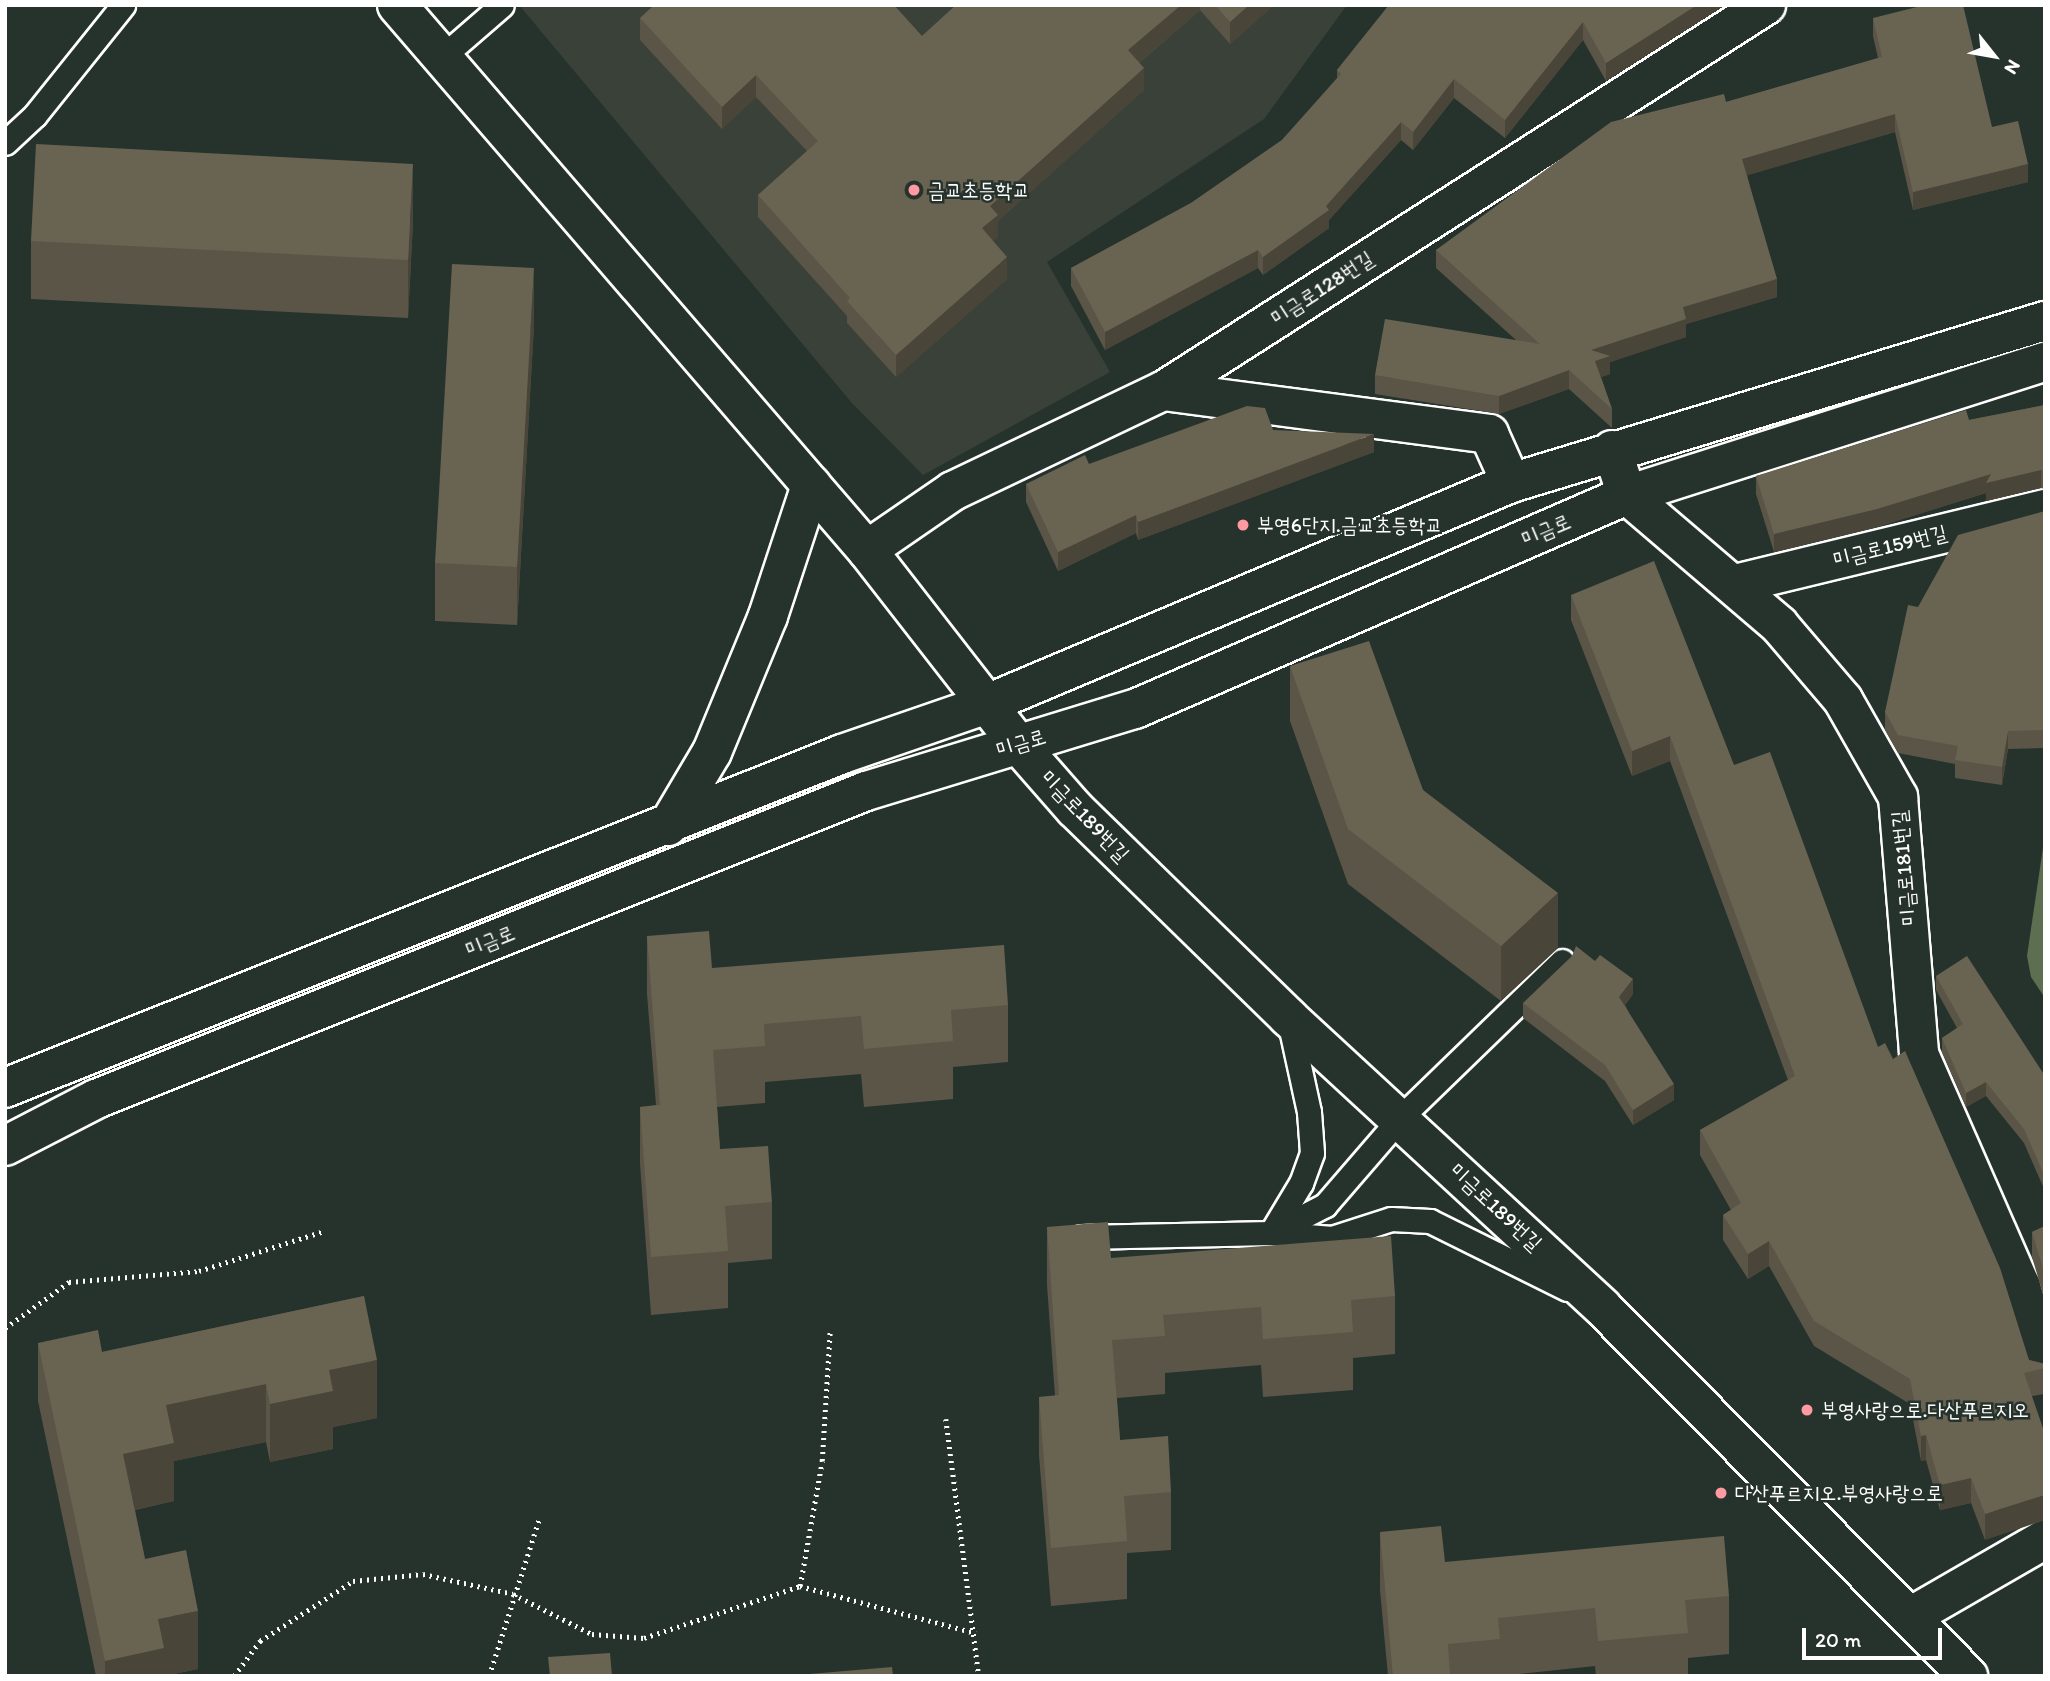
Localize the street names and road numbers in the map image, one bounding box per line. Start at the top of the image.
street label: 미금로128번길 [1266,246,1378,330]
street label: 미금로 [1518,508,1574,552]
street label: 미금로159번길 [1831,520,1949,572]
street label: 미금로 [993,724,1049,762]
street label: 미금로189번길 [1035,765,1135,867]
street label: 미금로181번길 [1886,809,1922,927]
street label: 미금로 [462,920,518,962]
street label: 미금로189번길 [1445,1158,1547,1256]

